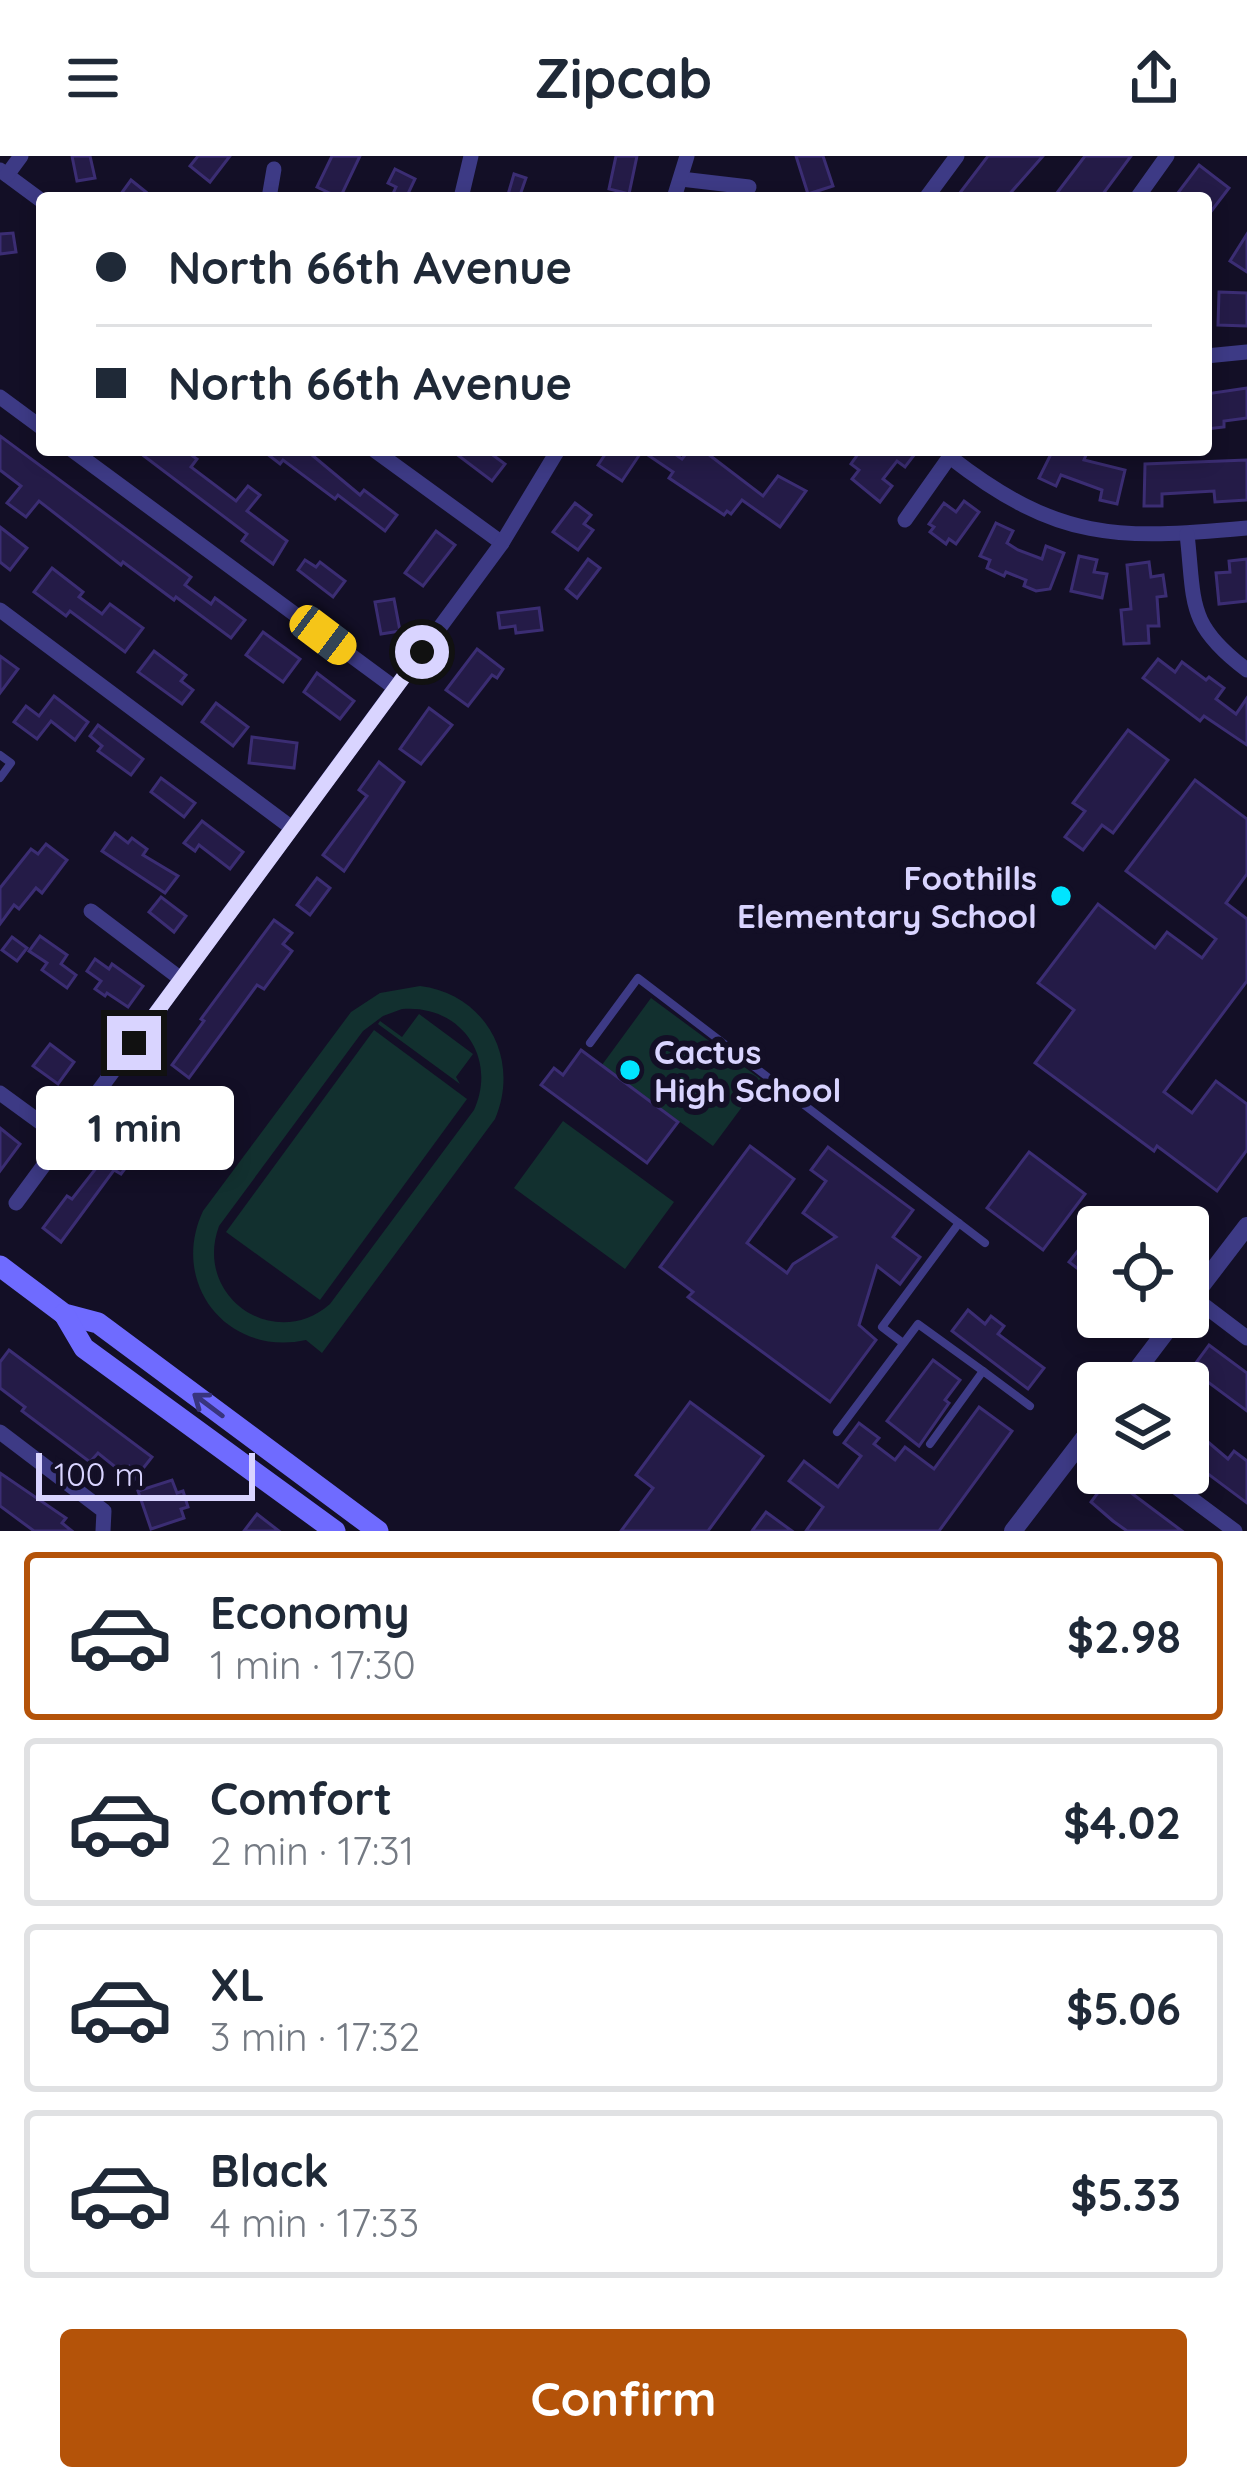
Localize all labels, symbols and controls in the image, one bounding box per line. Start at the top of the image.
text: Zipcab [535,44,712,112]
icon: menu [60,45,126,111]
icon: share [1121,45,1187,111]
text: North 66th Avenue [168,239,572,295]
text: North 66th Avenue [168,355,572,411]
car [283,599,363,671]
route start [395,625,449,679]
place label: Foothills Elementary School [737,857,1037,936]
marker: Foothills Elementary School [1048,883,1074,909]
route end [107,1016,161,1070]
place label: Cactus High School [654,1031,841,1110]
marker: Cactus High School [617,1057,643,1083]
callout: 1 min [35,1085,233,1169]
text: 1 min [88,1103,182,1152]
map controls [1077,1206,1209,1494]
button: locate [1077,1206,1209,1338]
button: layers [1077,1362,1209,1494]
one-way arrow [192,1393,225,1418]
scale bar [36,1447,255,1500]
text: 100 m [54,1453,145,1494]
icon: car [66,1582,174,1690]
text: Economy [210,1584,410,1640]
text: $2.98 [1067,1608,1181,1664]
text: 1 min · 17:30 [210,1640,416,1689]
icon: car [66,1768,174,1876]
text: Comfort [210,1770,392,1826]
text: $4.02 [1063,1794,1181,1850]
text: 2 min · 17:31 [210,1826,414,1875]
icon: car [66,1954,174,2062]
text: XL [210,1956,265,2012]
text: $5.06 [1066,1980,1181,2036]
text: 3 min · 17:32 [210,2012,420,2061]
icon: car [66,2140,174,2248]
text: Black [210,2142,329,2198]
text: $5.33 [1070,2166,1181,2222]
text: 4 min · 17:33 [210,2198,419,2247]
button: Confirm [60,2329,1187,2467]

